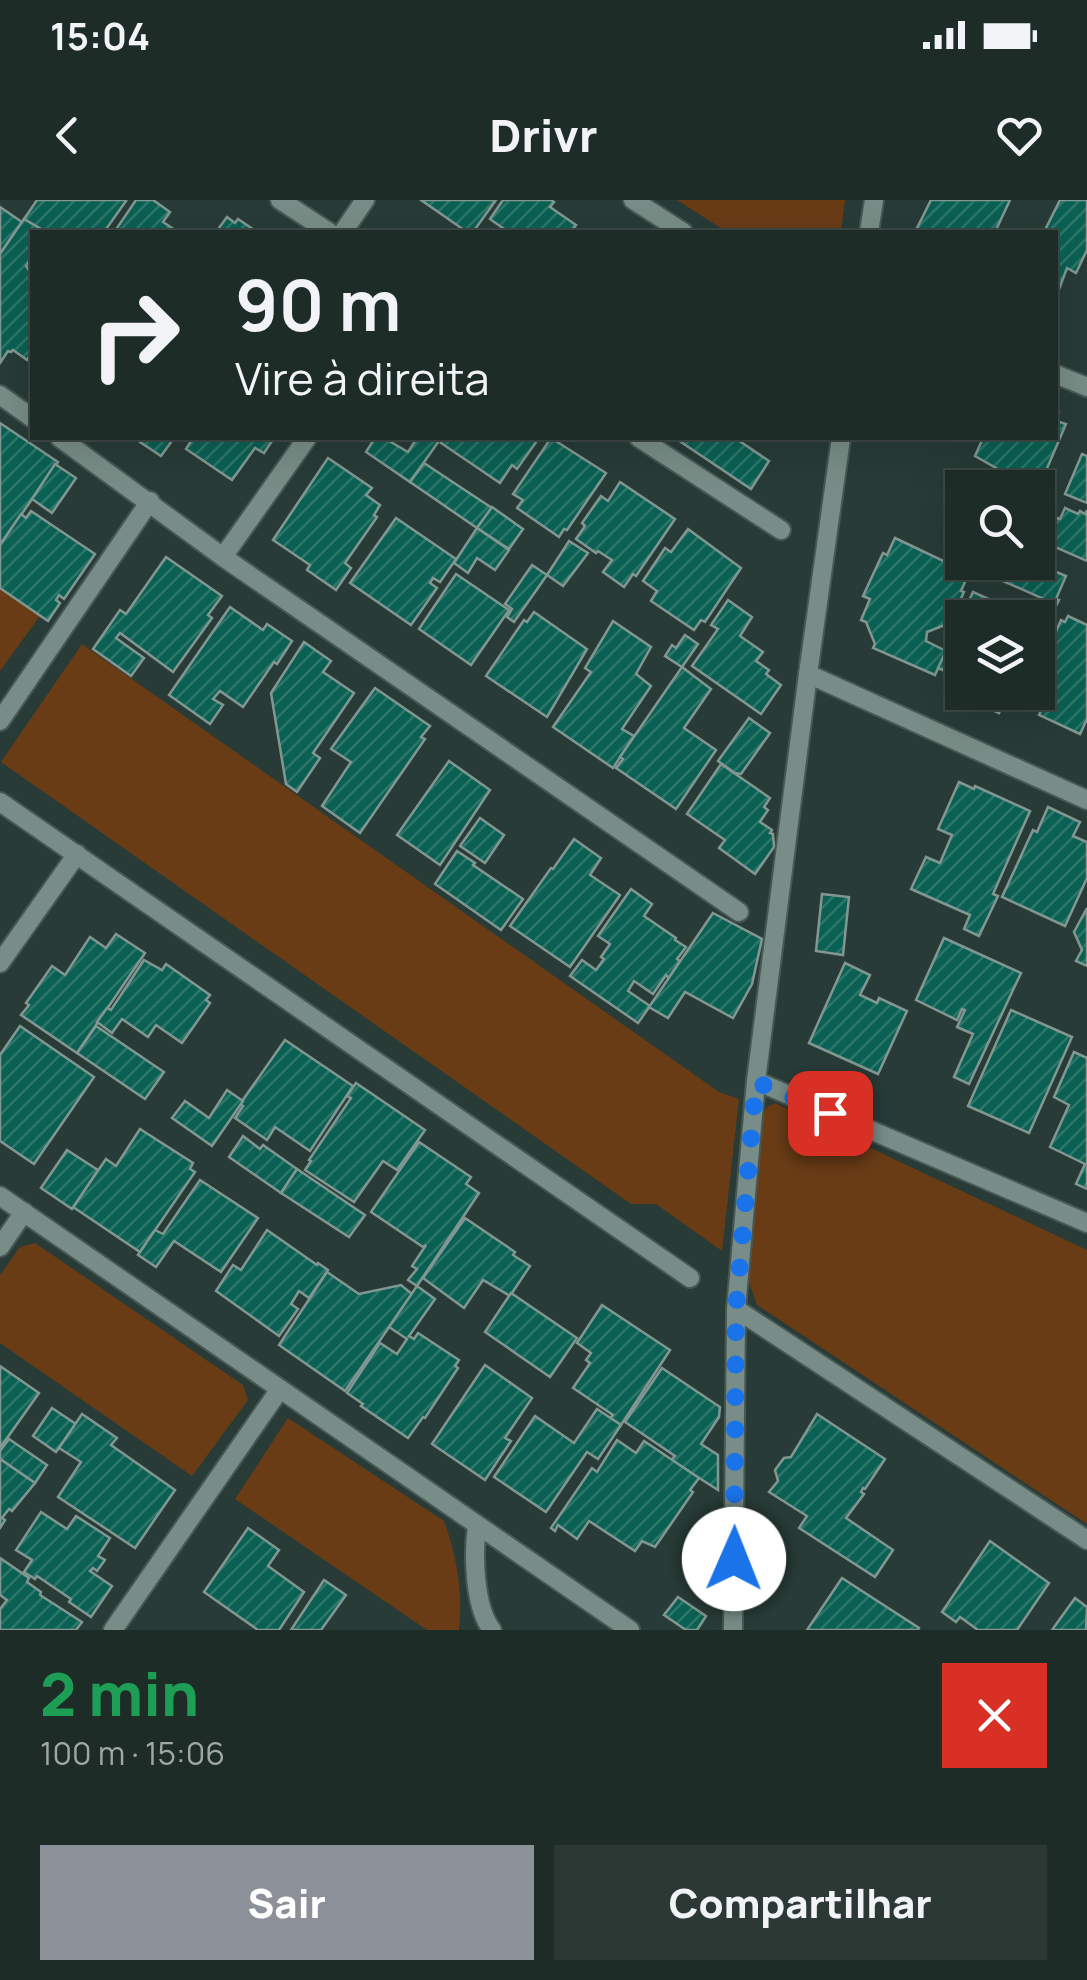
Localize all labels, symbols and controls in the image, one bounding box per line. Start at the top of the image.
text: 15:04 [50,9,150,61]
text: Drivr [490,104,597,166]
icon: back [40,108,95,163]
icon: heart [992,108,1047,163]
text: 90 m [235,256,402,352]
icon: right [70,270,200,400]
text: Vire à direita [235,347,490,409]
map controls [945,470,1055,710]
button: search [945,470,1055,580]
button: layers [945,600,1055,710]
pin [788,1071,873,1156]
icon: arrive [803,1086,858,1141]
position arrow [682,1507,786,1611]
text: 2 min [40,1652,199,1734]
button: close [942,1663,1047,1768]
text: 100 m · 15:06 [40,1731,225,1775]
button: Sair [40,1845,534,1960]
button: Compartilhar [554,1845,1047,1960]

